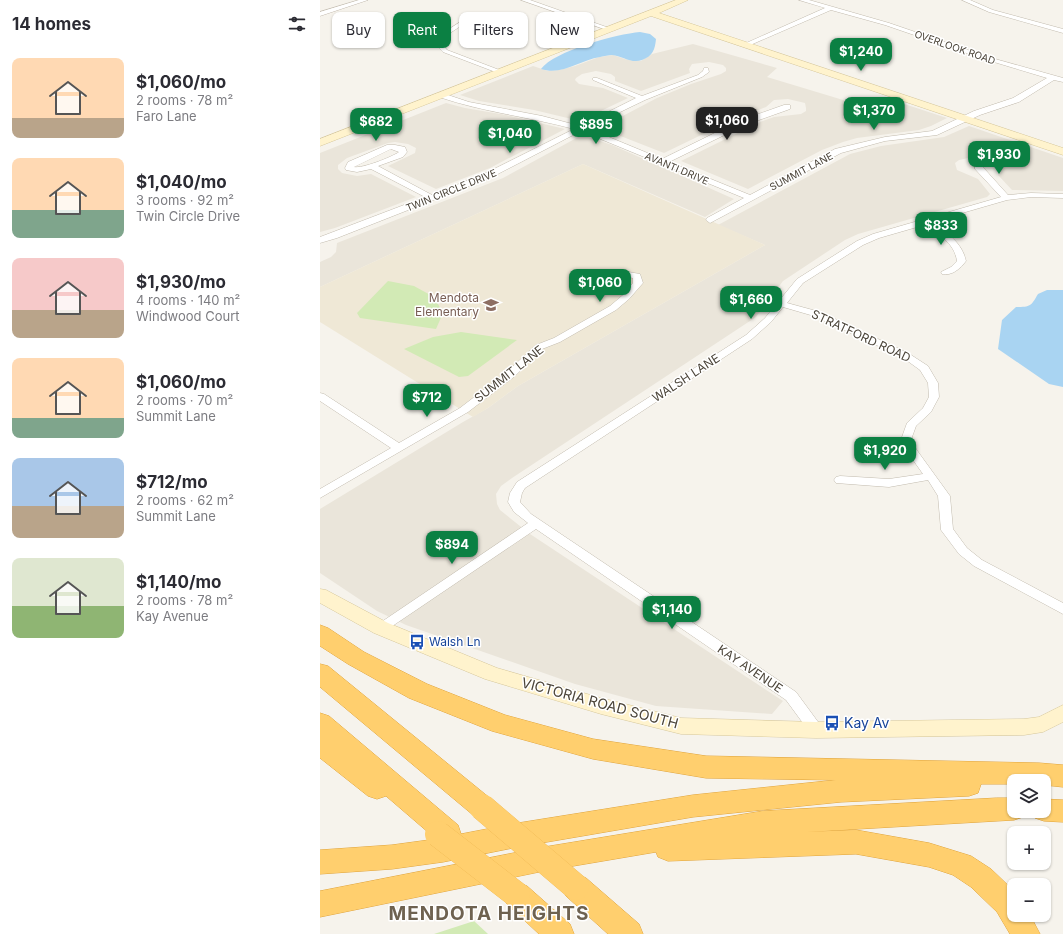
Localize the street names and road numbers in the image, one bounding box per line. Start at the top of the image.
street label: OVERLOOK ROAD [913,28,997,66]
street label: AVANTI DRIVE [643,149,711,187]
street label: SUMMIT LANE [767,149,835,193]
street label: TWIN CIRCLE DRIVE [404,166,498,214]
street label: STRATFORD ROAD [809,306,913,365]
street label: SUMMIT LANE [471,342,546,405]
street label: WALSH LANE [649,350,722,405]
street label: KAY AVENUE [715,641,786,696]
street label: VICTORIA ROAD SOUTH [520,673,680,732]

